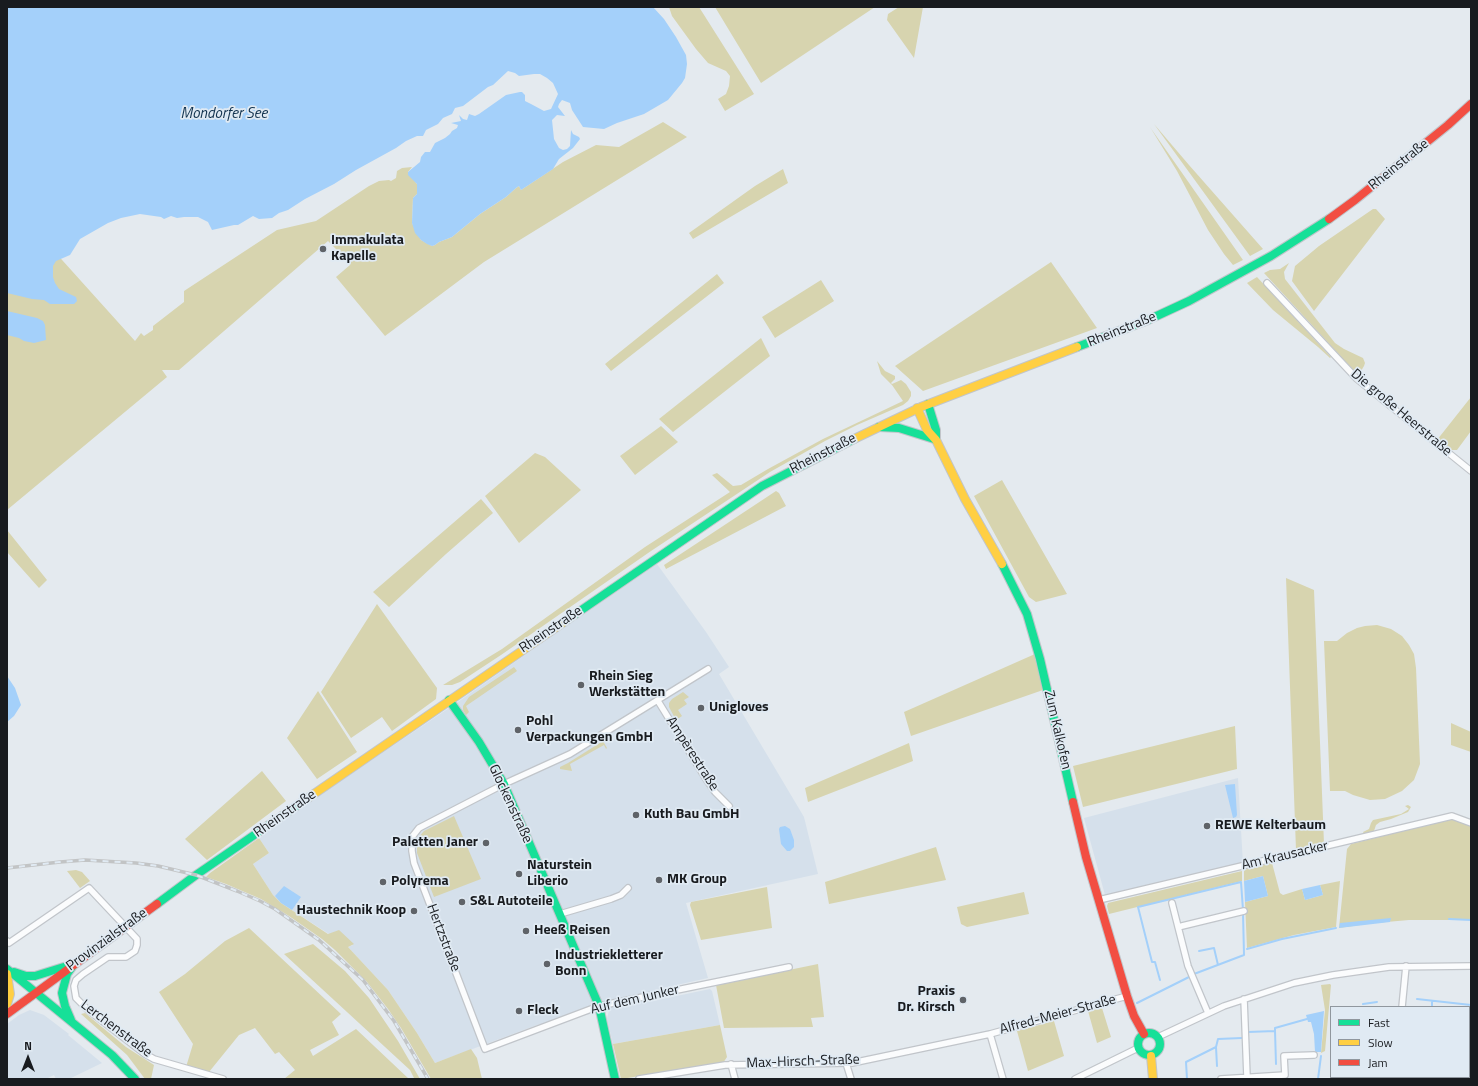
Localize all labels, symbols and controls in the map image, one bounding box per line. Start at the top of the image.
water label: Mondorfer See [181,105,267,123]
street label: Rheinstraße [1366,136,1432,194]
place label: Immakulata Kapelle [331,233,404,266]
marker: Immakulata Kapelle [318,244,328,254]
street label: Rheinstraße [1085,309,1159,351]
street label: Die große Heerstraße [1347,366,1455,460]
street label: Rheinstraße [787,430,859,478]
street label: Rheinstraße [516,603,586,657]
place label: Rhein Sieg Werkstätten [589,669,665,702]
marker: Rhein Sieg Werkstätten [576,680,586,690]
street label: Zum Kalkofen [1040,689,1074,771]
place label: Unigloves [709,700,769,716]
marker: Unigloves [696,703,706,713]
place label: Pohl Verpackungen GmbH [526,714,653,746]
street label: Ampèrestraße [662,714,722,794]
marker: Pohl Verpackungen GmbH [513,725,523,735]
street label: Glockenstraße [484,762,536,846]
street label: Rheinstraße [251,786,319,842]
place label: Kuth Bau GmbH [644,807,740,823]
marker: Kuth Bau GmbH [631,810,641,820]
place label: REWE Kelterbaum [1215,818,1326,834]
marker: REWE Kelterbaum [1202,821,1212,831]
place label: Paletten Janer [392,835,478,851]
marker: Paletten Janer [481,838,491,848]
street label: Am Krausacker [1240,838,1330,874]
place label: Naturstein Liberio [527,858,592,890]
marker: Naturstein Liberio [514,869,524,879]
place label: MK Group [667,872,727,888]
place label: Polyrema [391,874,449,890]
marker: MK Group [654,875,664,885]
marker: Polyrema [378,877,388,887]
place label: S&L Autoteile [470,894,553,910]
marker: S&L Autoteile [457,897,467,907]
street label: Hertzstraße [422,902,464,974]
place label: Haustechnik Koop [297,903,406,919]
street label: Provinzialstraße [63,905,151,975]
marker: Haustechnik Koop [409,906,419,916]
place label: Heeß Reisen [534,923,610,939]
marker: Heeß Reisen [521,926,531,936]
place label: Industriekletterer Bonn [555,948,663,980]
marker: Industriekletterer Bonn [542,959,552,969]
street label: Auf dem Junker [589,982,681,1018]
place label: Praxis Dr. Kirsch [897,984,955,1016]
street label: Alfred-Meier-Straße [998,991,1118,1039]
marker: Praxis Dr. Kirsch [958,995,968,1005]
street label: Lerchenstraße [77,997,155,1061]
place label: Fleck [527,1003,559,1019]
marker: Fleck [514,1006,524,1016]
legend [1330,1006,1470,1078]
text: Fast [1368,1013,1390,1032]
text: Slow [1368,1033,1393,1052]
north arrow [8,1038,48,1078]
text: N [24,1038,32,1054]
street label: Max-Hirsch-Straße [746,1052,860,1072]
text: Jam [1368,1053,1388,1072]

